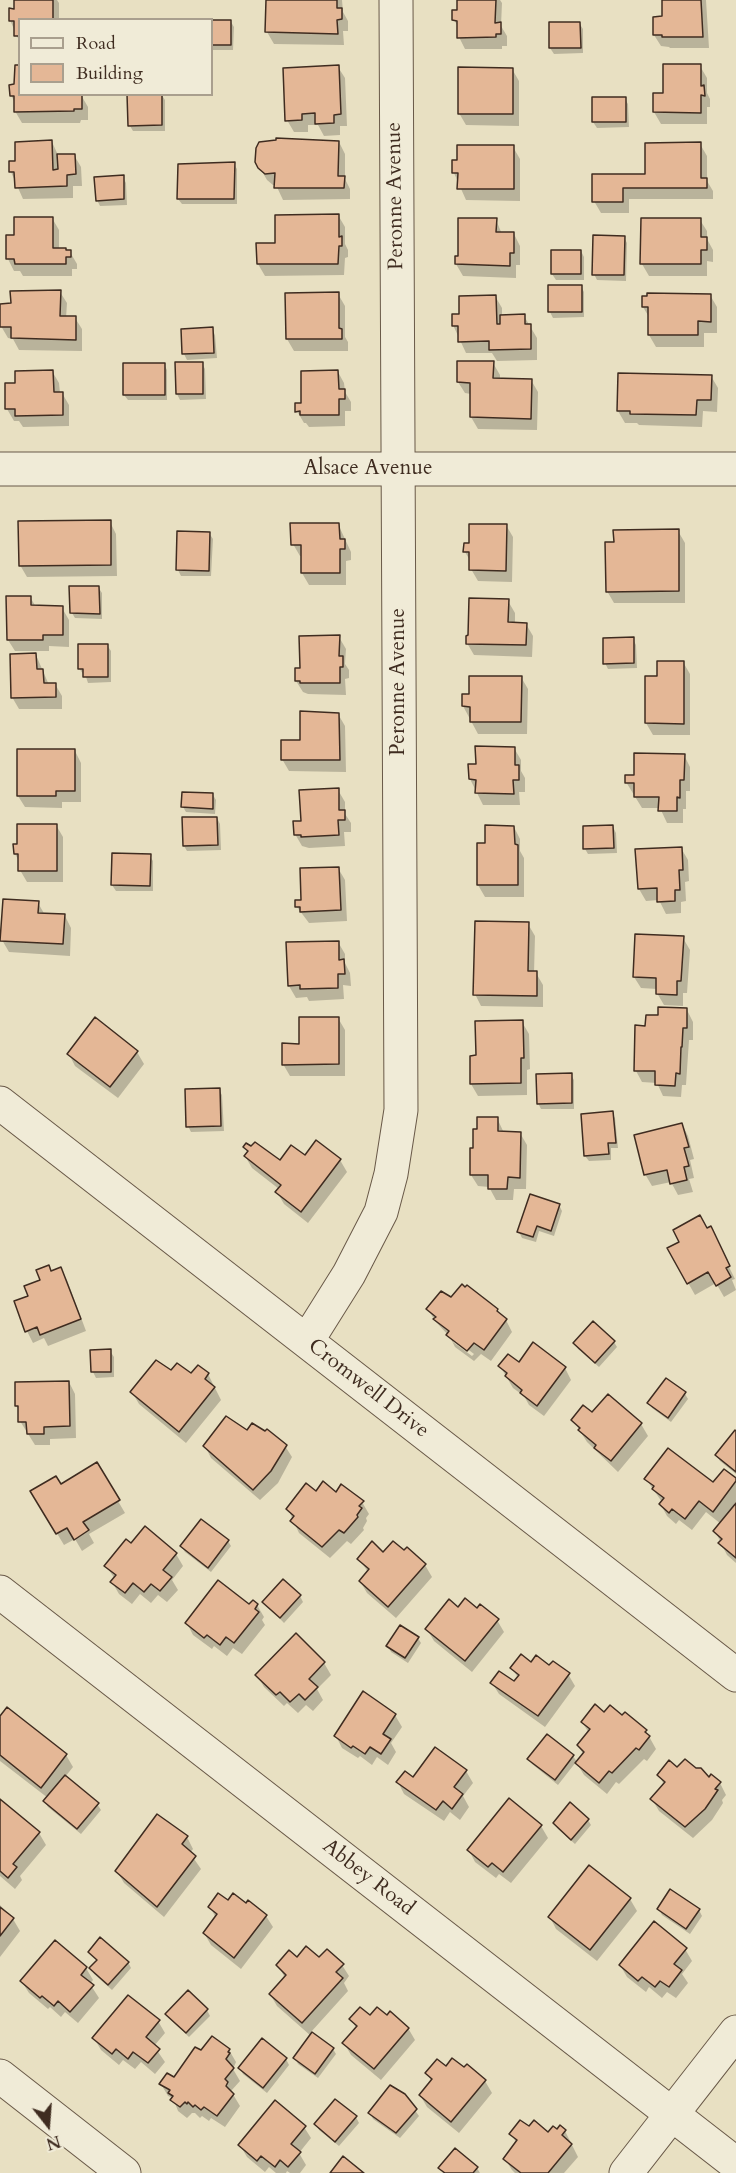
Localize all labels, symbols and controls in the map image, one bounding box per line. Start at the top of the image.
legend [18,18,213,96]
text: Road [76,31,116,56]
text: Building [76,61,143,86]
street label: Peronne Avenue [382,122,410,270]
street label: Alsace Avenue [303,456,433,482]
street label: Peronne Avenue [386,608,412,756]
street label: Cromwell Drive [303,1334,433,1444]
street label: Abbey Road [317,1834,419,1922]
north arrow [18,2095,78,2155]
text: N [43,2130,63,2155]

